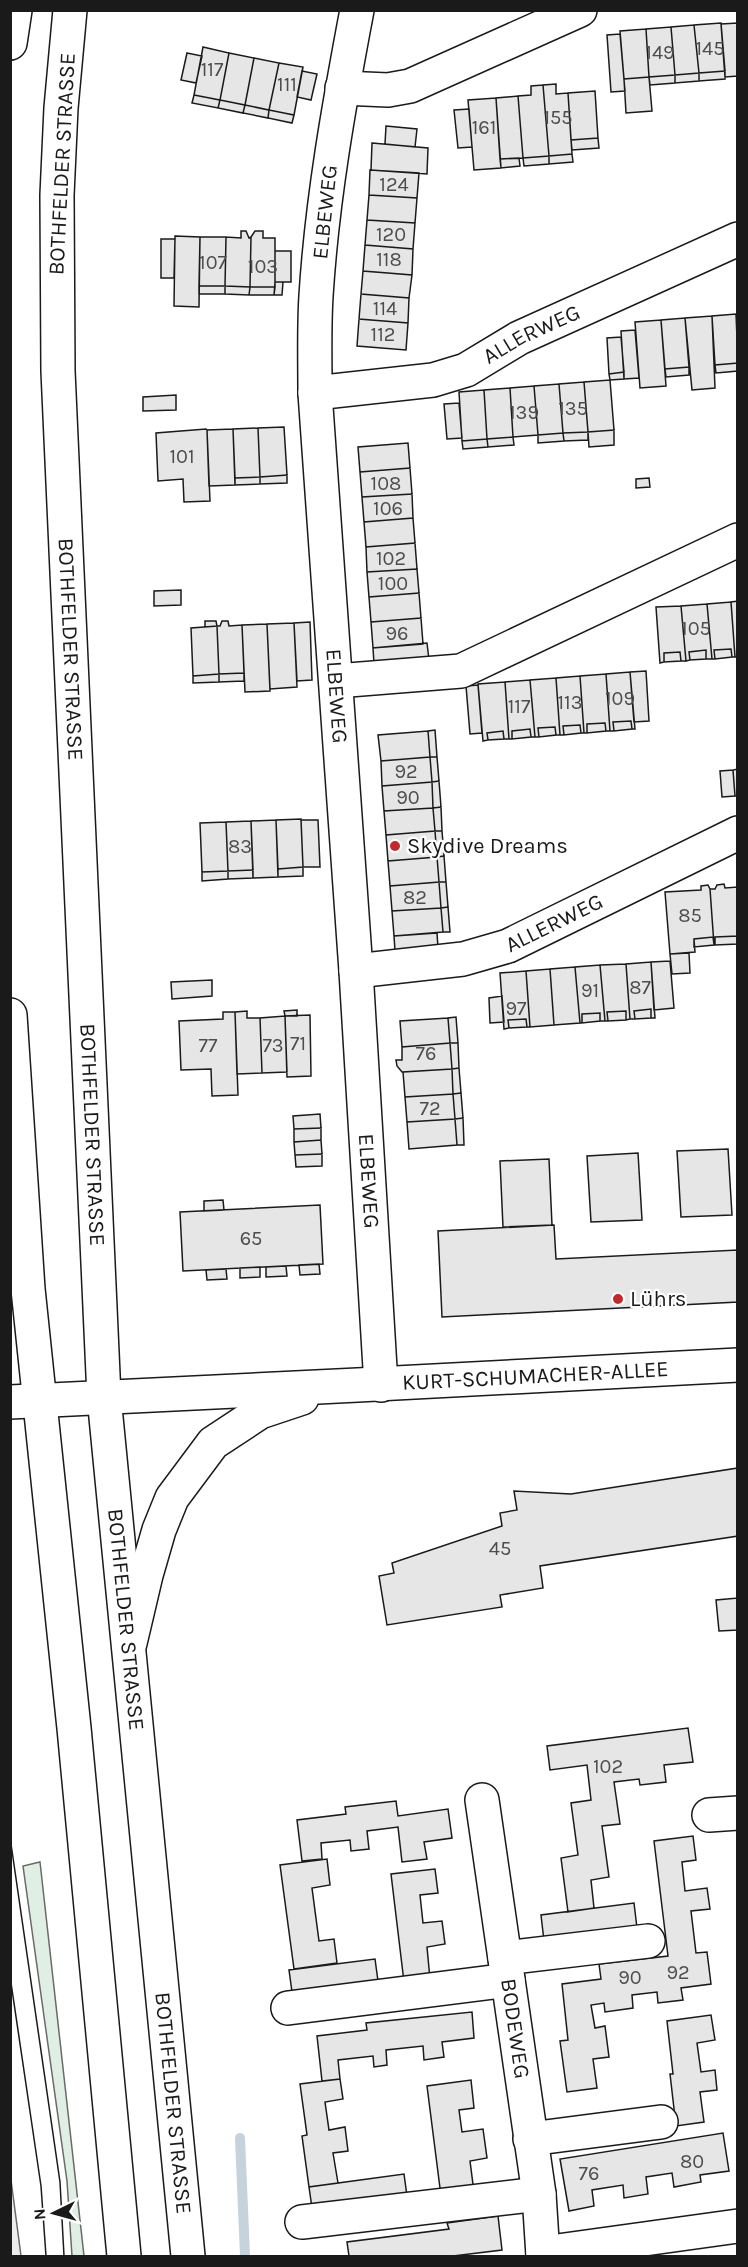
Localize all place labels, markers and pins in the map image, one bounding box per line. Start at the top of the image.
place label: Skydive Dreams [407,833,568,859]
marker: Skydive Dreams [388,839,402,853]
place label: Lührs [630,1286,686,1312]
marker: Lührs [611,1292,625,1306]

